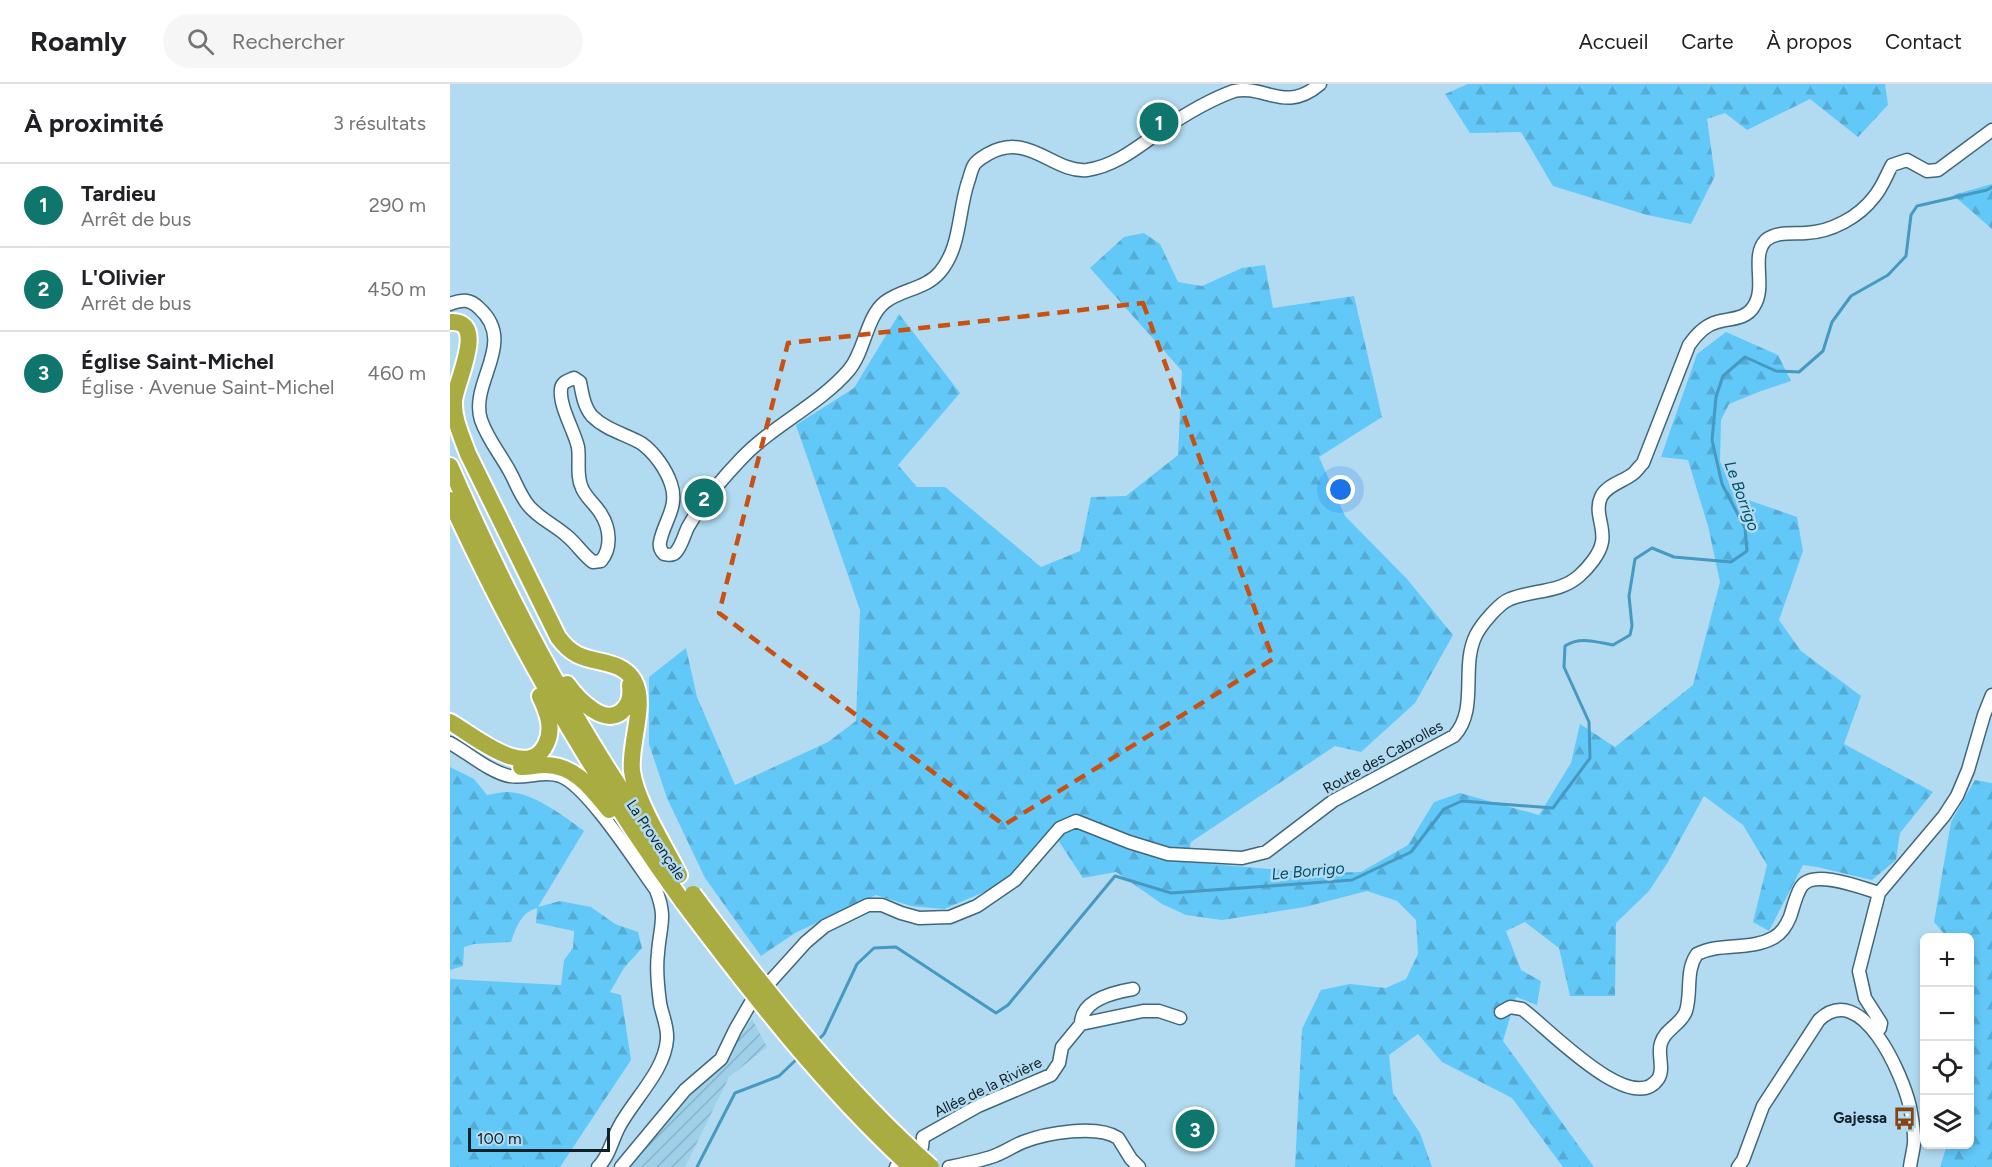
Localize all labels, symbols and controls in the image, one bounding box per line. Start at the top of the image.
search box [163,14,583,68]
text: Roamly [30,24,127,58]
icon: search [184,25,217,58]
text: Rechercher [232,28,345,55]
text: Accueil [1579,29,1648,54]
text: Carte [1681,29,1734,54]
text: À propos [1767,29,1852,54]
text: Contact [1885,29,1962,54]
pin: 1 [1140,99,1178,144]
text: À proximité [24,107,164,139]
text: 3 résultats [333,111,426,135]
text: Tardieu [81,180,156,207]
text: 1 [39,193,48,217]
text: 290 m [369,193,426,217]
text: Arrêt de bus [81,207,191,231]
text: L'Olivier [81,264,165,291]
text: 2 [38,277,49,301]
text: 450 m [367,277,426,301]
text: Arrêt de bus [81,291,191,315]
text: Église Saint-Michel [81,348,274,375]
text: 3 [38,361,49,385]
text: 460 m [367,361,426,385]
text: Église · Avenue Saint-Michel [81,375,334,399]
water label: Le Borrigo [1721,458,1763,534]
your location [1326,475,1355,504]
pin: 2 [684,476,724,520]
street label: Route des Cabrolles [1320,717,1446,797]
street label: La Provençale [623,797,689,883]
water label: Le Borrigo [1271,858,1345,884]
map controls [1920,933,1974,1149]
button: + [1920,933,1974,987]
button: − [1920,987,1974,1041]
button: locate [1920,1041,1974,1095]
street label: Allée de la Rivière [931,1053,1045,1121]
button: layers [1920,1095,1974,1149]
bus stop icon: Gajessa [1892,1105,1918,1131]
pin: 3 [1176,1106,1214,1152]
place label: Gajessa [1833,1109,1887,1127]
scale bar [468,1125,610,1152]
text: 100 m [477,1129,522,1148]

